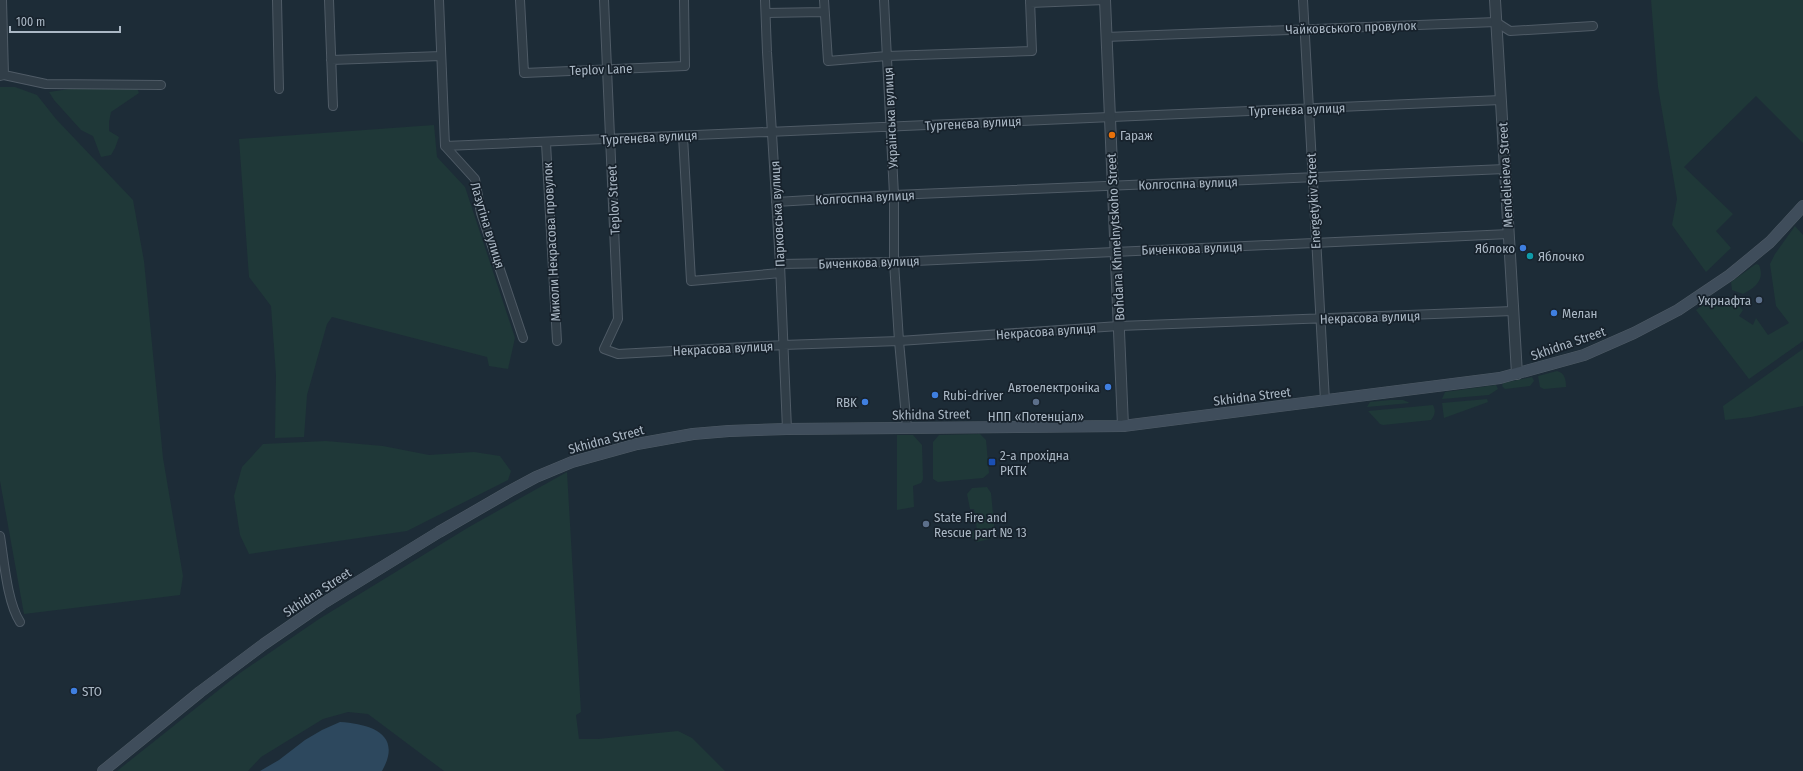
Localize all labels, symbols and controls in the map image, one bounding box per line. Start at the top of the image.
scale bar [10,8,120,34]
text: 100 m [16,15,45,29]
street label: Чайковського провулок [1285,18,1417,37]
street label: Teplov Lane [569,61,633,78]
street label: Українська вулиця [880,67,901,170]
street label: Тургенєва вулиця [1248,100,1346,119]
street label: Тургенєва вулиця [924,113,1022,134]
street label: Mendelieieva Street [1495,121,1516,228]
street label: Тургенєва вулиця [600,127,698,148]
place label: Гараж [1120,128,1153,143]
marker: Гараж [1107,130,1117,140]
street label: Bohdana Khmelnytskoho Street [1104,152,1127,321]
street label: Energetykiv Street [1303,152,1324,249]
street label: Парковська вулиця [767,160,788,267]
street label: Миколи Некрасова провулок [540,162,563,322]
street label: Teplov Street [604,164,623,235]
street label: Колгоспна вулиця [1138,174,1238,193]
street label: Лазутіна вулиця [467,180,508,270]
street label: Колгоспна вулиця [815,187,915,208]
street label: Биченкова вулиця [1141,239,1243,258]
place label: Яблоко [1475,241,1515,256]
marker: Яблоко [1518,243,1528,253]
place label: Яблочко [1538,249,1585,264]
marker: Яблочко [1525,251,1535,261]
street label: Биченкова вулиця [818,253,920,272]
place label: Укрнафта [1697,293,1751,308]
marker: Укрнафта [1754,295,1764,305]
place label: Мелан [1562,306,1598,321]
street label: Некрасова вулиця [1320,308,1421,327]
marker: Мелан [1549,308,1559,318]
street label: Некрасова вулиця [995,321,1097,342]
street label: Skhidna Street [1529,323,1608,363]
street label: Некрасова вулиця [672,338,774,359]
place label: Автоелектроніка [1008,380,1100,395]
marker: Автоелектроніка [1103,382,1113,392]
street label: Skhidna Street [1213,384,1292,409]
place label: Rubi-driver [943,388,1004,403]
marker: Rubi-driver [930,390,940,400]
place label: RBK [836,395,857,410]
marker: RBK [860,397,870,407]
marker: НПП «Потенціал» [1031,397,1041,407]
street label: Skhidna Street [892,406,971,423]
place label: НПП «Потенціал» [988,409,1084,424]
street label: Skhidna Street [567,422,646,457]
place label: 2-а прохідна РКТК [1000,448,1069,478]
marker: 2-а прохідна РКТК [987,457,997,467]
place label: State Fire and Rescue part № 13 [934,510,1027,540]
marker: State Fire and Rescue part № 13 [921,519,931,529]
street label: Skhidna Street [281,565,355,620]
place label: STO [82,684,102,699]
marker: STO [69,686,79,696]

